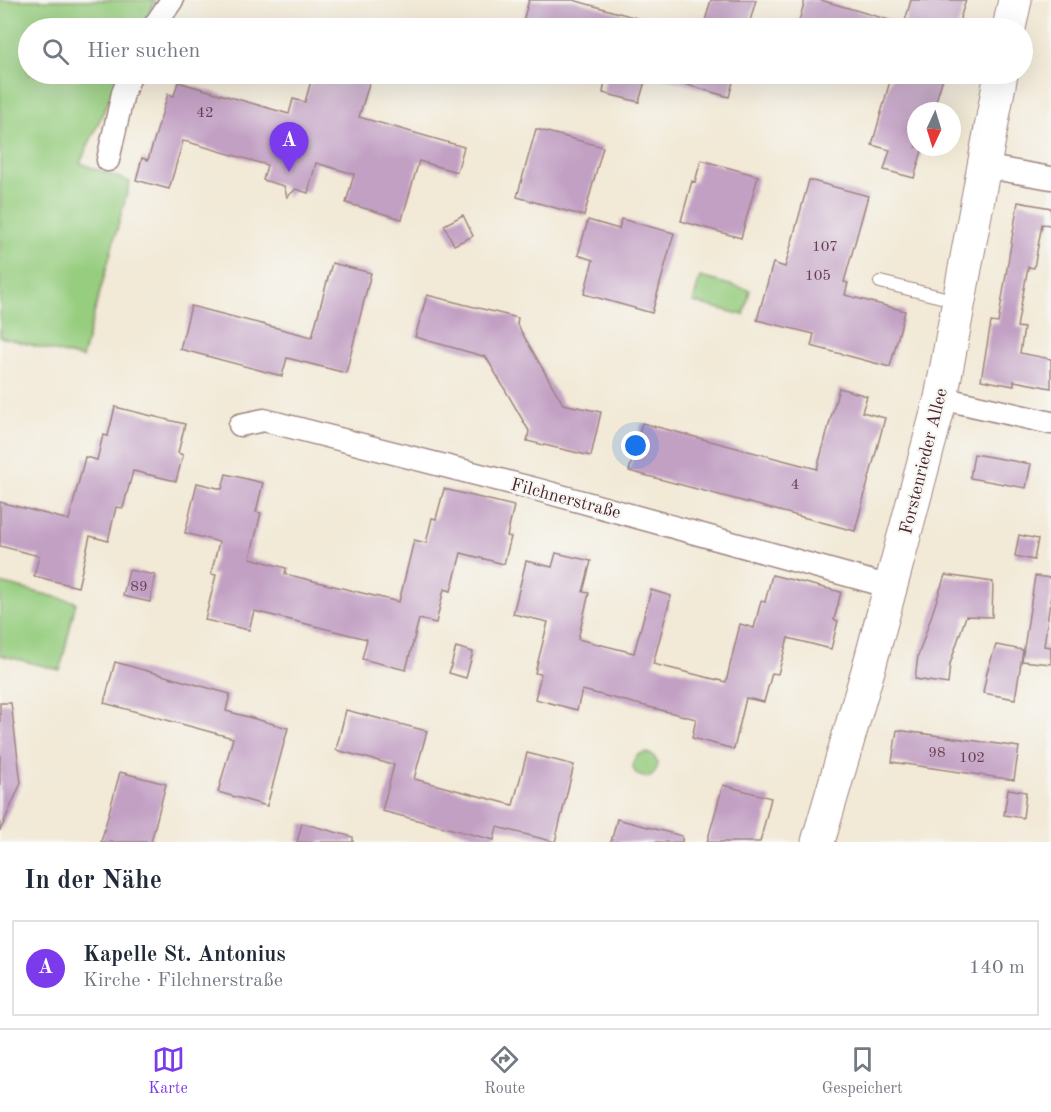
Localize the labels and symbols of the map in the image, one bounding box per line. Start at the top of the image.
north arrow [907,102,961,156]
house number: 42 [196,106,214,121]
pin: A [270,122,308,172]
house number: 107 [812,240,838,255]
house number: 105 [805,269,831,284]
street label: Forstenrieder Allee [897,386,951,536]
your location [621,431,650,460]
street label: Filchnerstraße [509,476,623,522]
house number: 4 [791,478,799,493]
house number: 89 [130,580,148,595]
house number: 98 [928,746,946,761]
house number: 102 [959,751,985,766]

